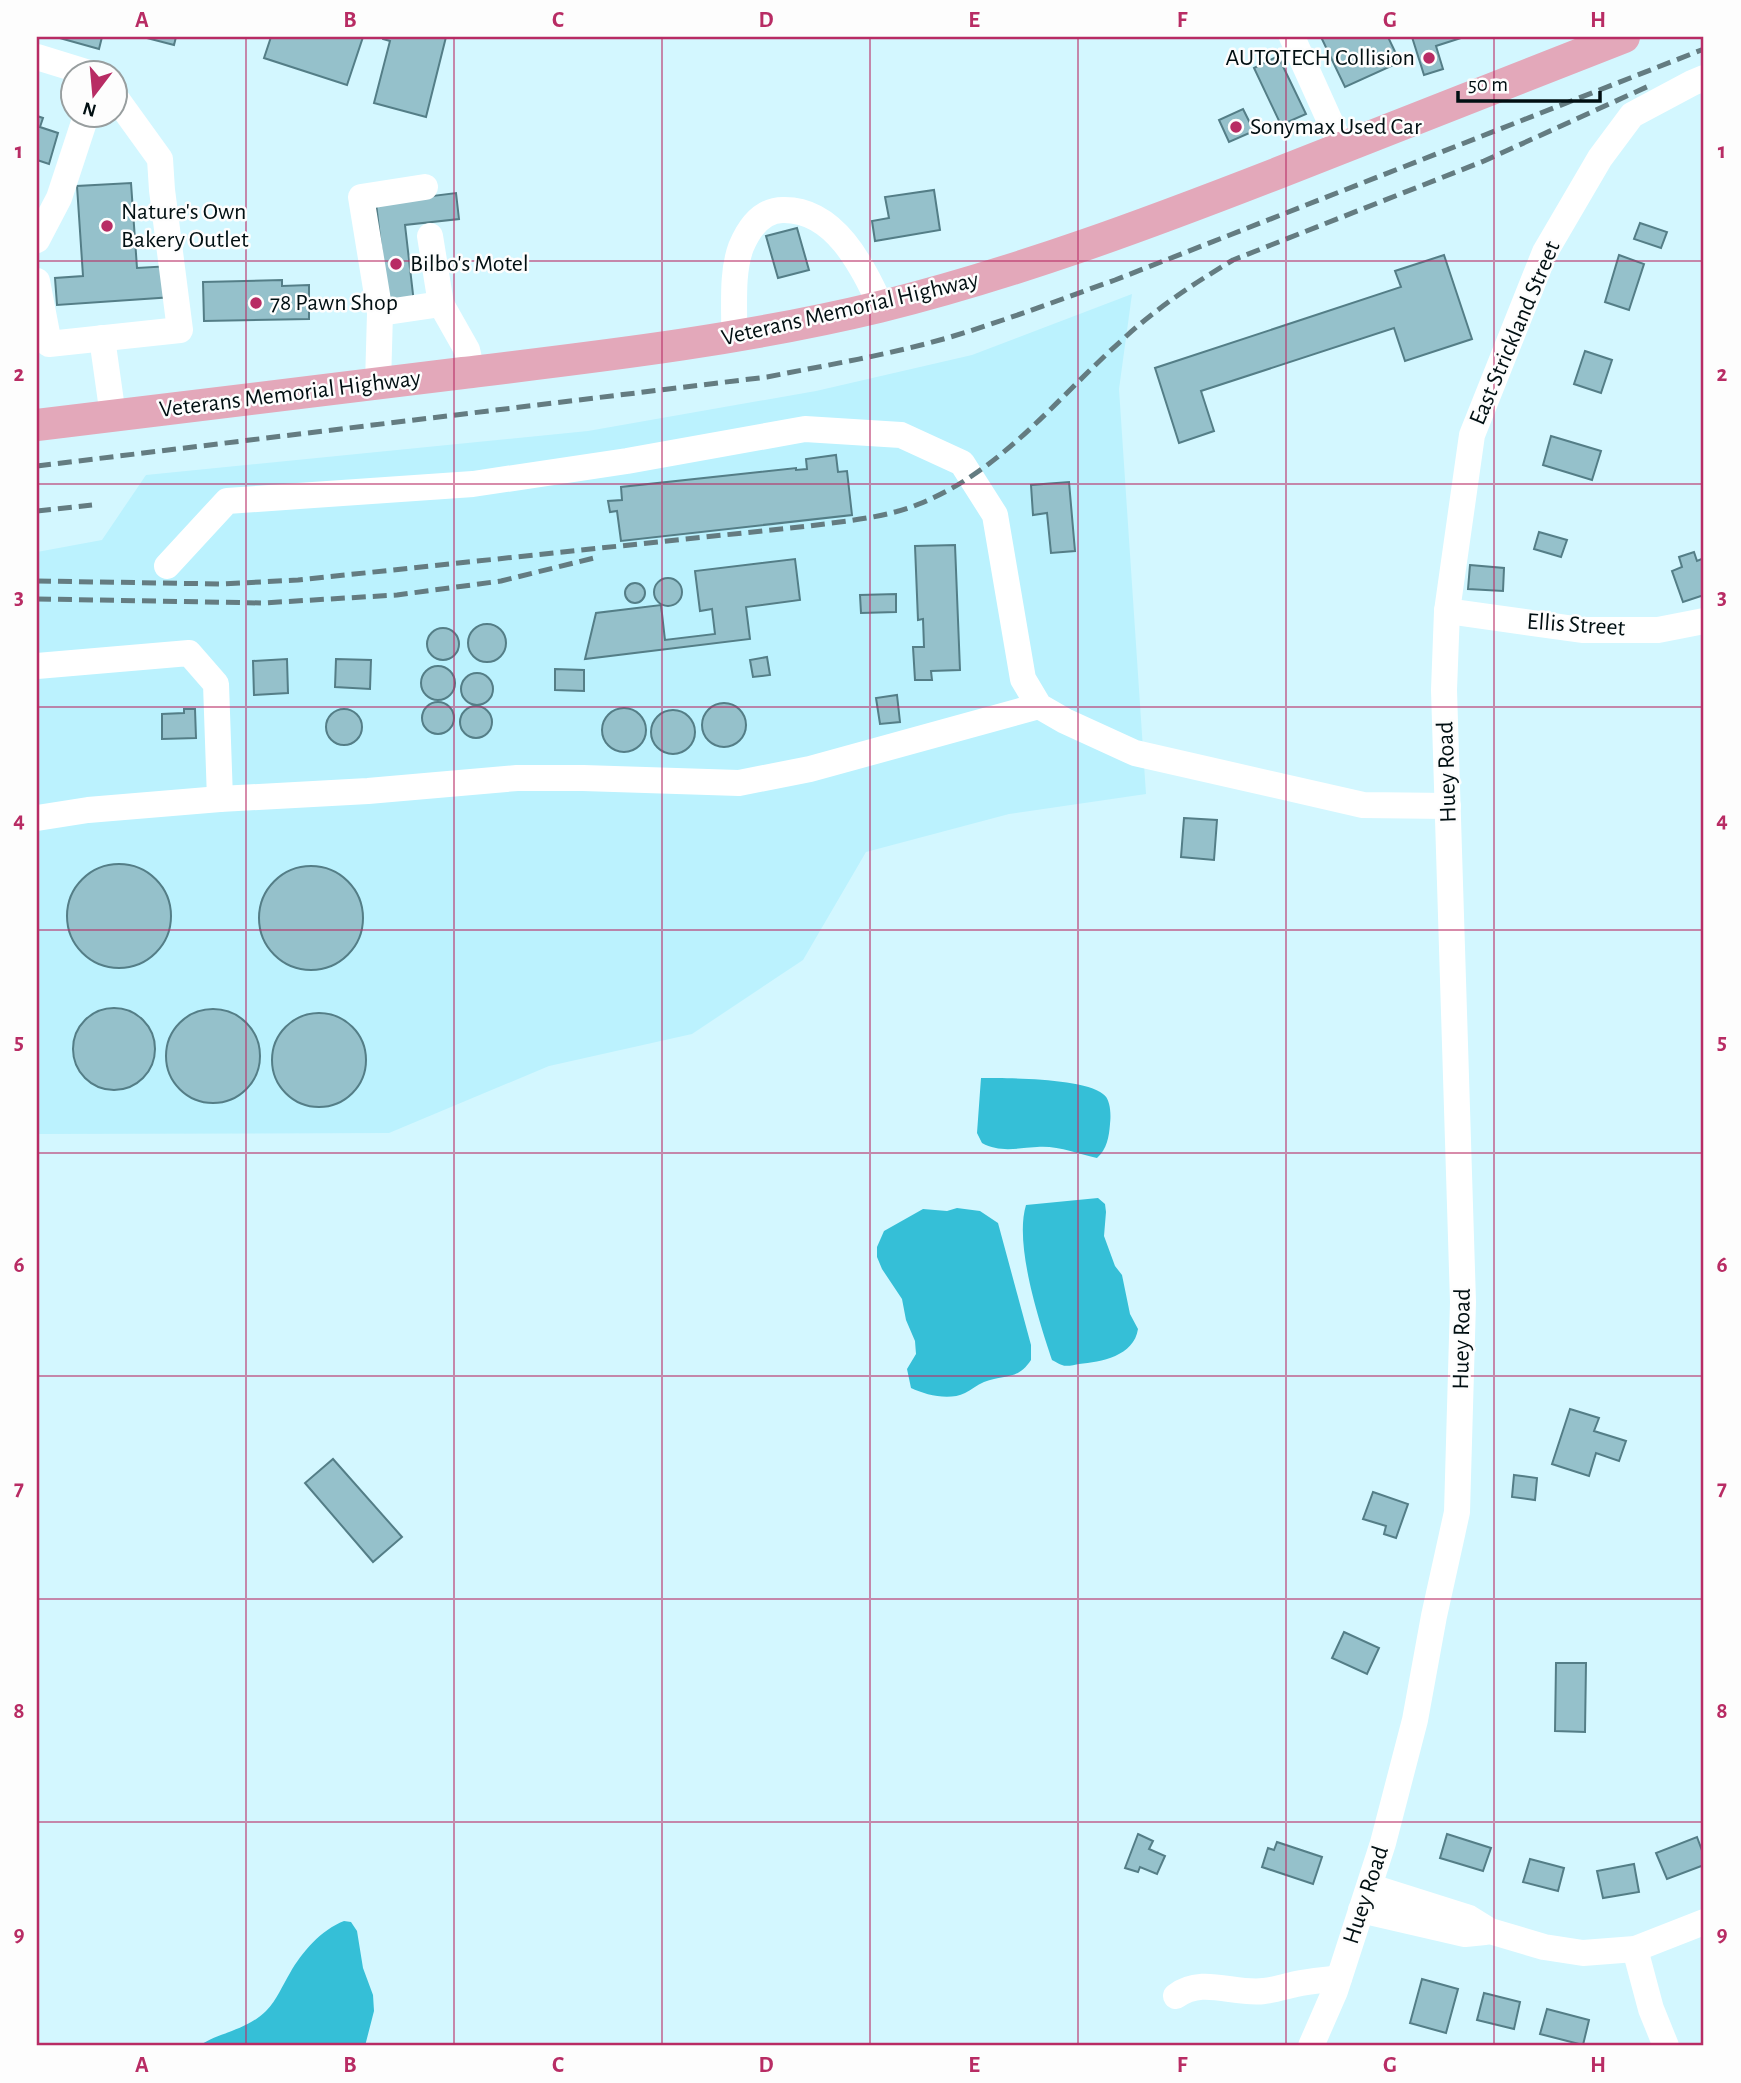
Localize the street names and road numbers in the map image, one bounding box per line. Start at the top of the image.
street label: East Strickland Street [1465,237,1565,429]
street label: Veterans Memorial Highway [719,268,981,350]
street label: Veterans Memorial Highway [158,366,422,422]
street label: Ellis Street [1526,610,1626,640]
street label: Huey Road [1433,721,1461,823]
street label: Huey Road [1449,1288,1475,1390]
street label: Huey Road [1339,1843,1393,1947]

